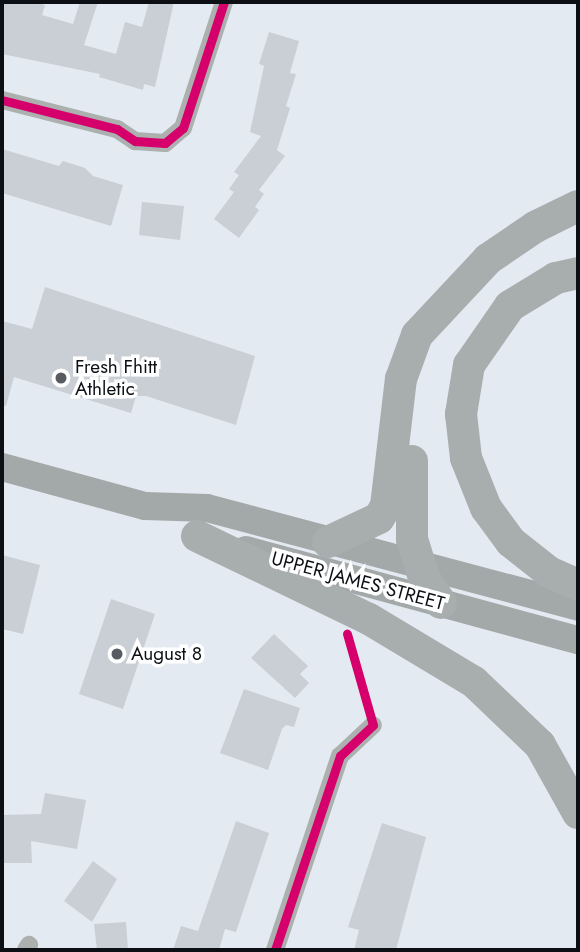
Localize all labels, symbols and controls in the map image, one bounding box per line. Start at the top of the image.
place label: Fresh Fhitt Athletic [75,356,157,400]
marker: Fresh Fhitt Athletic [53,370,69,386]
street label: UPPER JAMES STREET [269,547,447,615]
place label: August 8 [131,643,202,665]
marker: August 8 [109,646,125,662]

